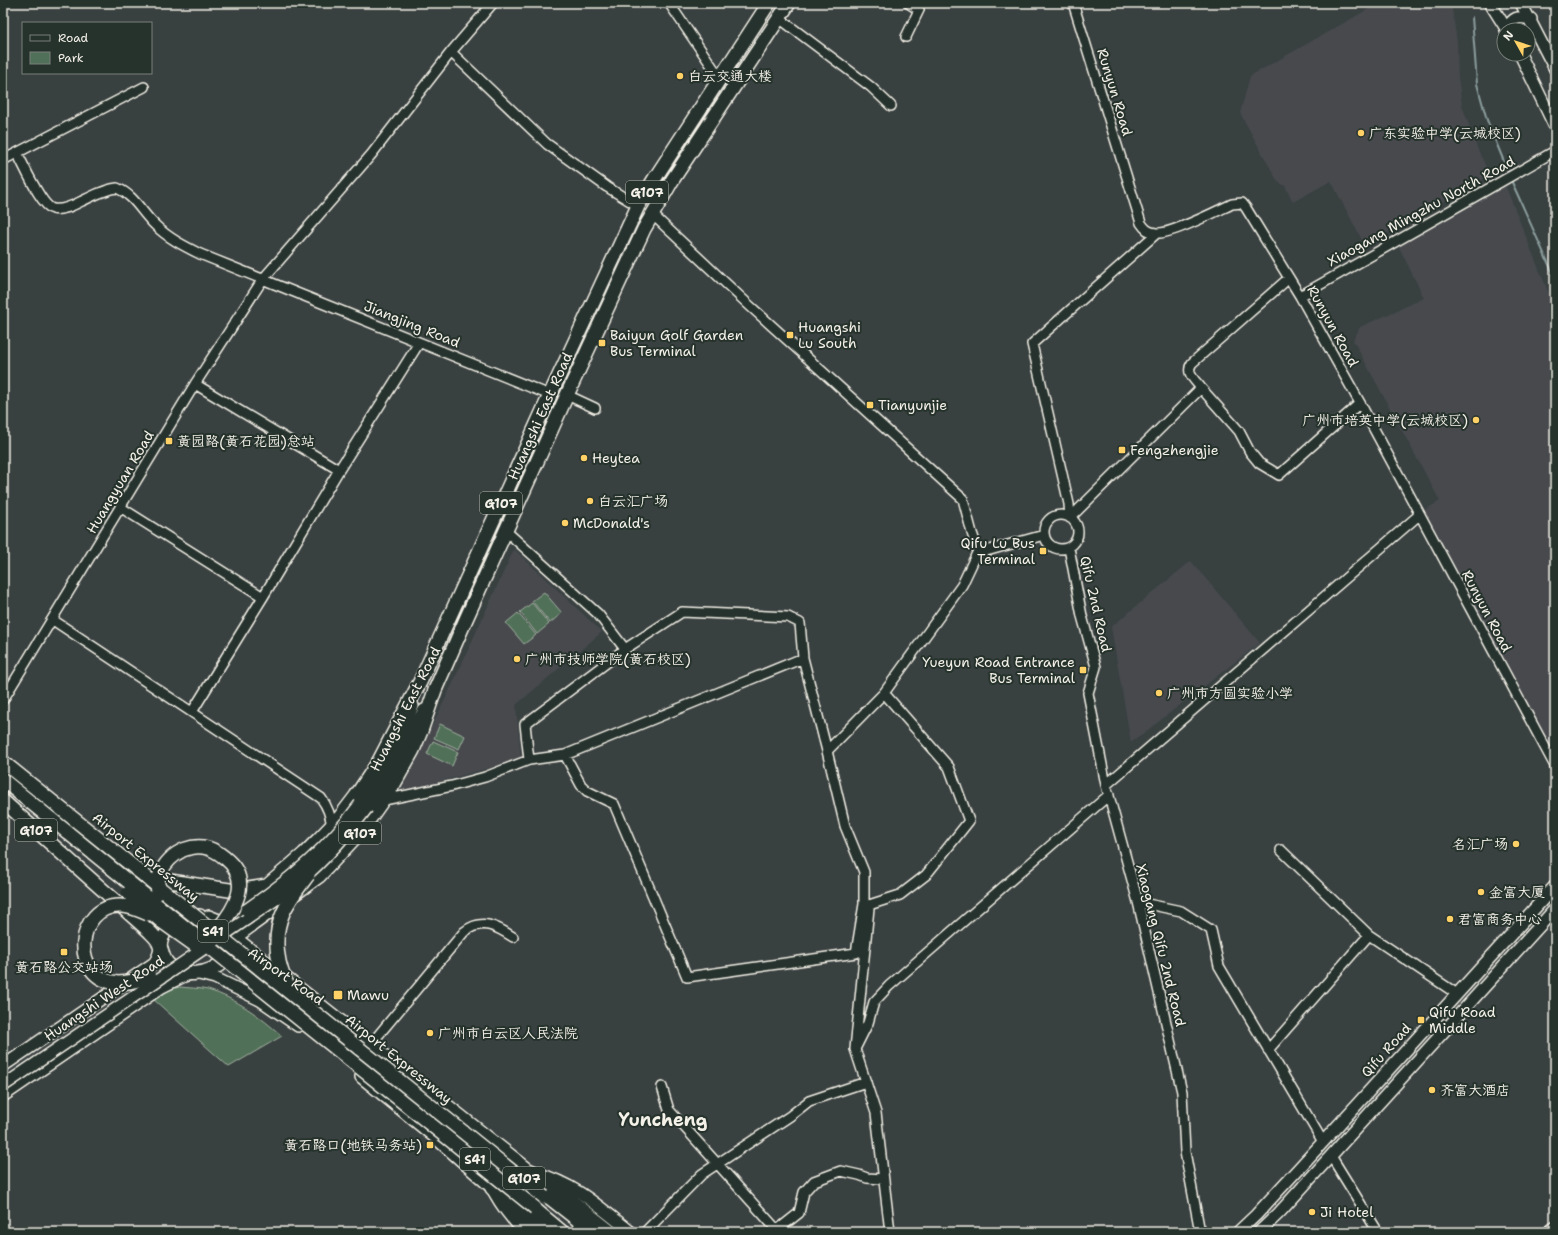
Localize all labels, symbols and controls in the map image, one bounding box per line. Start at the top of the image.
legend [22,22,152,74]
north arrow [1496,22,1536,62]
text: N [1500,28,1517,44]
text: Road [58,30,89,46]
street label: Runyun Road [1093,46,1137,138]
text: Park [58,50,84,66]
place label: 白云交通大楼 [688,67,772,85]
marker: 白云交通大楼 [675,71,685,81]
place label: 广东实验中学(云城校区) [1369,124,1521,142]
marker: 广东实验中学(云城校区) [1356,128,1366,138]
street label: Xiaogang Mingzhu North Road [1324,152,1518,270]
road number: G107 [626,181,668,203]
street label: Runyun Road [1303,282,1363,370]
street label: Jiangjing Road [361,296,463,352]
place label: Huangshi Lu South [798,318,861,352]
place label: Baiyun Golf Garden Bus Terminal [610,326,744,360]
marker: Huangshi Lu South [785,330,795,340]
marker: Baiyun Golf Garden Bus Terminal [597,338,607,348]
street label: Huangshi East Road [504,349,576,483]
place label: Tianyunjie [878,396,947,414]
marker: Tianyunjie [865,400,875,410]
place label: 广州市培英中学(云城校区) [1302,411,1468,429]
marker: 广州市培英中学(云城校区) [1471,415,1481,425]
street label: Huangyuan Road [82,427,158,537]
place label: 黄园路(黄石花园)总站 [177,432,315,450]
marker: 黄园路(黄石花园)总站 [164,436,174,446]
place label: Fengzhengjie [1130,441,1219,459]
marker: Fengzhengjie [1117,445,1127,455]
place label: Heytea [592,449,640,467]
marker: Heytea [579,453,589,463]
road number: G107 [480,492,522,514]
place label: 白云汇广场 [598,492,668,510]
marker: 白云汇广场 [585,496,595,506]
place label: McDonald's [573,514,650,532]
marker: McDonald's [560,518,570,528]
place label: Qifu Lu Bus Terminal [960,534,1036,568]
marker: Qifu Lu Bus Terminal [1038,546,1048,556]
street label: Qifu 2nd Road [1076,554,1116,654]
street label: Runyun Road [1458,567,1516,655]
street label: Huangshi East Road [366,643,444,774]
place label: 广州市技师学院(黄石校区) [525,650,691,668]
place label: Yueyun Road Entrance Bus Terminal [922,653,1076,687]
marker: 广州市技师学院(黄石校区) [512,654,522,664]
marker: Yueyun Road Entrance Bus Terminal [1078,665,1088,675]
place label: 广州市方圆实验小学 [1167,684,1293,702]
marker: 广州市方圆实验小学 [1154,688,1164,698]
street label: Airport Expressway [89,808,203,906]
road number: G107 [15,819,57,841]
road number: G107 [339,822,381,844]
place label: 名汇广场 [1452,835,1508,853]
marker: 名汇广场 [1511,839,1521,849]
street label: Xiaogang Qifu 2nd Road [1132,862,1190,1028]
place label: 金富大厦 [1489,883,1545,901]
marker: 金富大厦 [1476,887,1486,897]
place label: 君富商务中心 [1458,910,1542,928]
marker: 君富商务中心 [1445,914,1455,924]
road number: S41 [198,920,228,942]
street label: Airport Road [245,943,328,1009]
marker: 黄石路公交站场 [59,947,69,957]
street label: Huangshi West Road [40,951,168,1045]
place label: 黄石路公交站场 [15,958,113,976]
place label: Mawu [347,986,389,1004]
marker: Mawu [332,989,344,1001]
place label: Qifu Road Middle [1429,1003,1496,1037]
street label: Airport Expressway [342,1010,456,1108]
marker: Qifu Road Middle [1416,1015,1426,1025]
street label: Qifu Road [1357,1019,1415,1081]
place label: 广州市白云区人民法院 [438,1024,578,1042]
marker: 广州市白云区人民法院 [425,1028,435,1038]
place label: 齐富大酒店 [1440,1081,1510,1099]
marker: 齐富大酒店 [1427,1085,1437,1095]
district label: Yuncheng [619,1108,708,1132]
place label: 黄石路口(地铁马务站) [284,1136,422,1154]
marker: 黄石路口(地铁马务站) [425,1140,435,1150]
road number: S41 [460,1148,490,1170]
road number: G107 [503,1167,545,1189]
place label: Ji Hotel [1320,1203,1374,1221]
marker: Ji Hotel [1307,1207,1317,1217]

